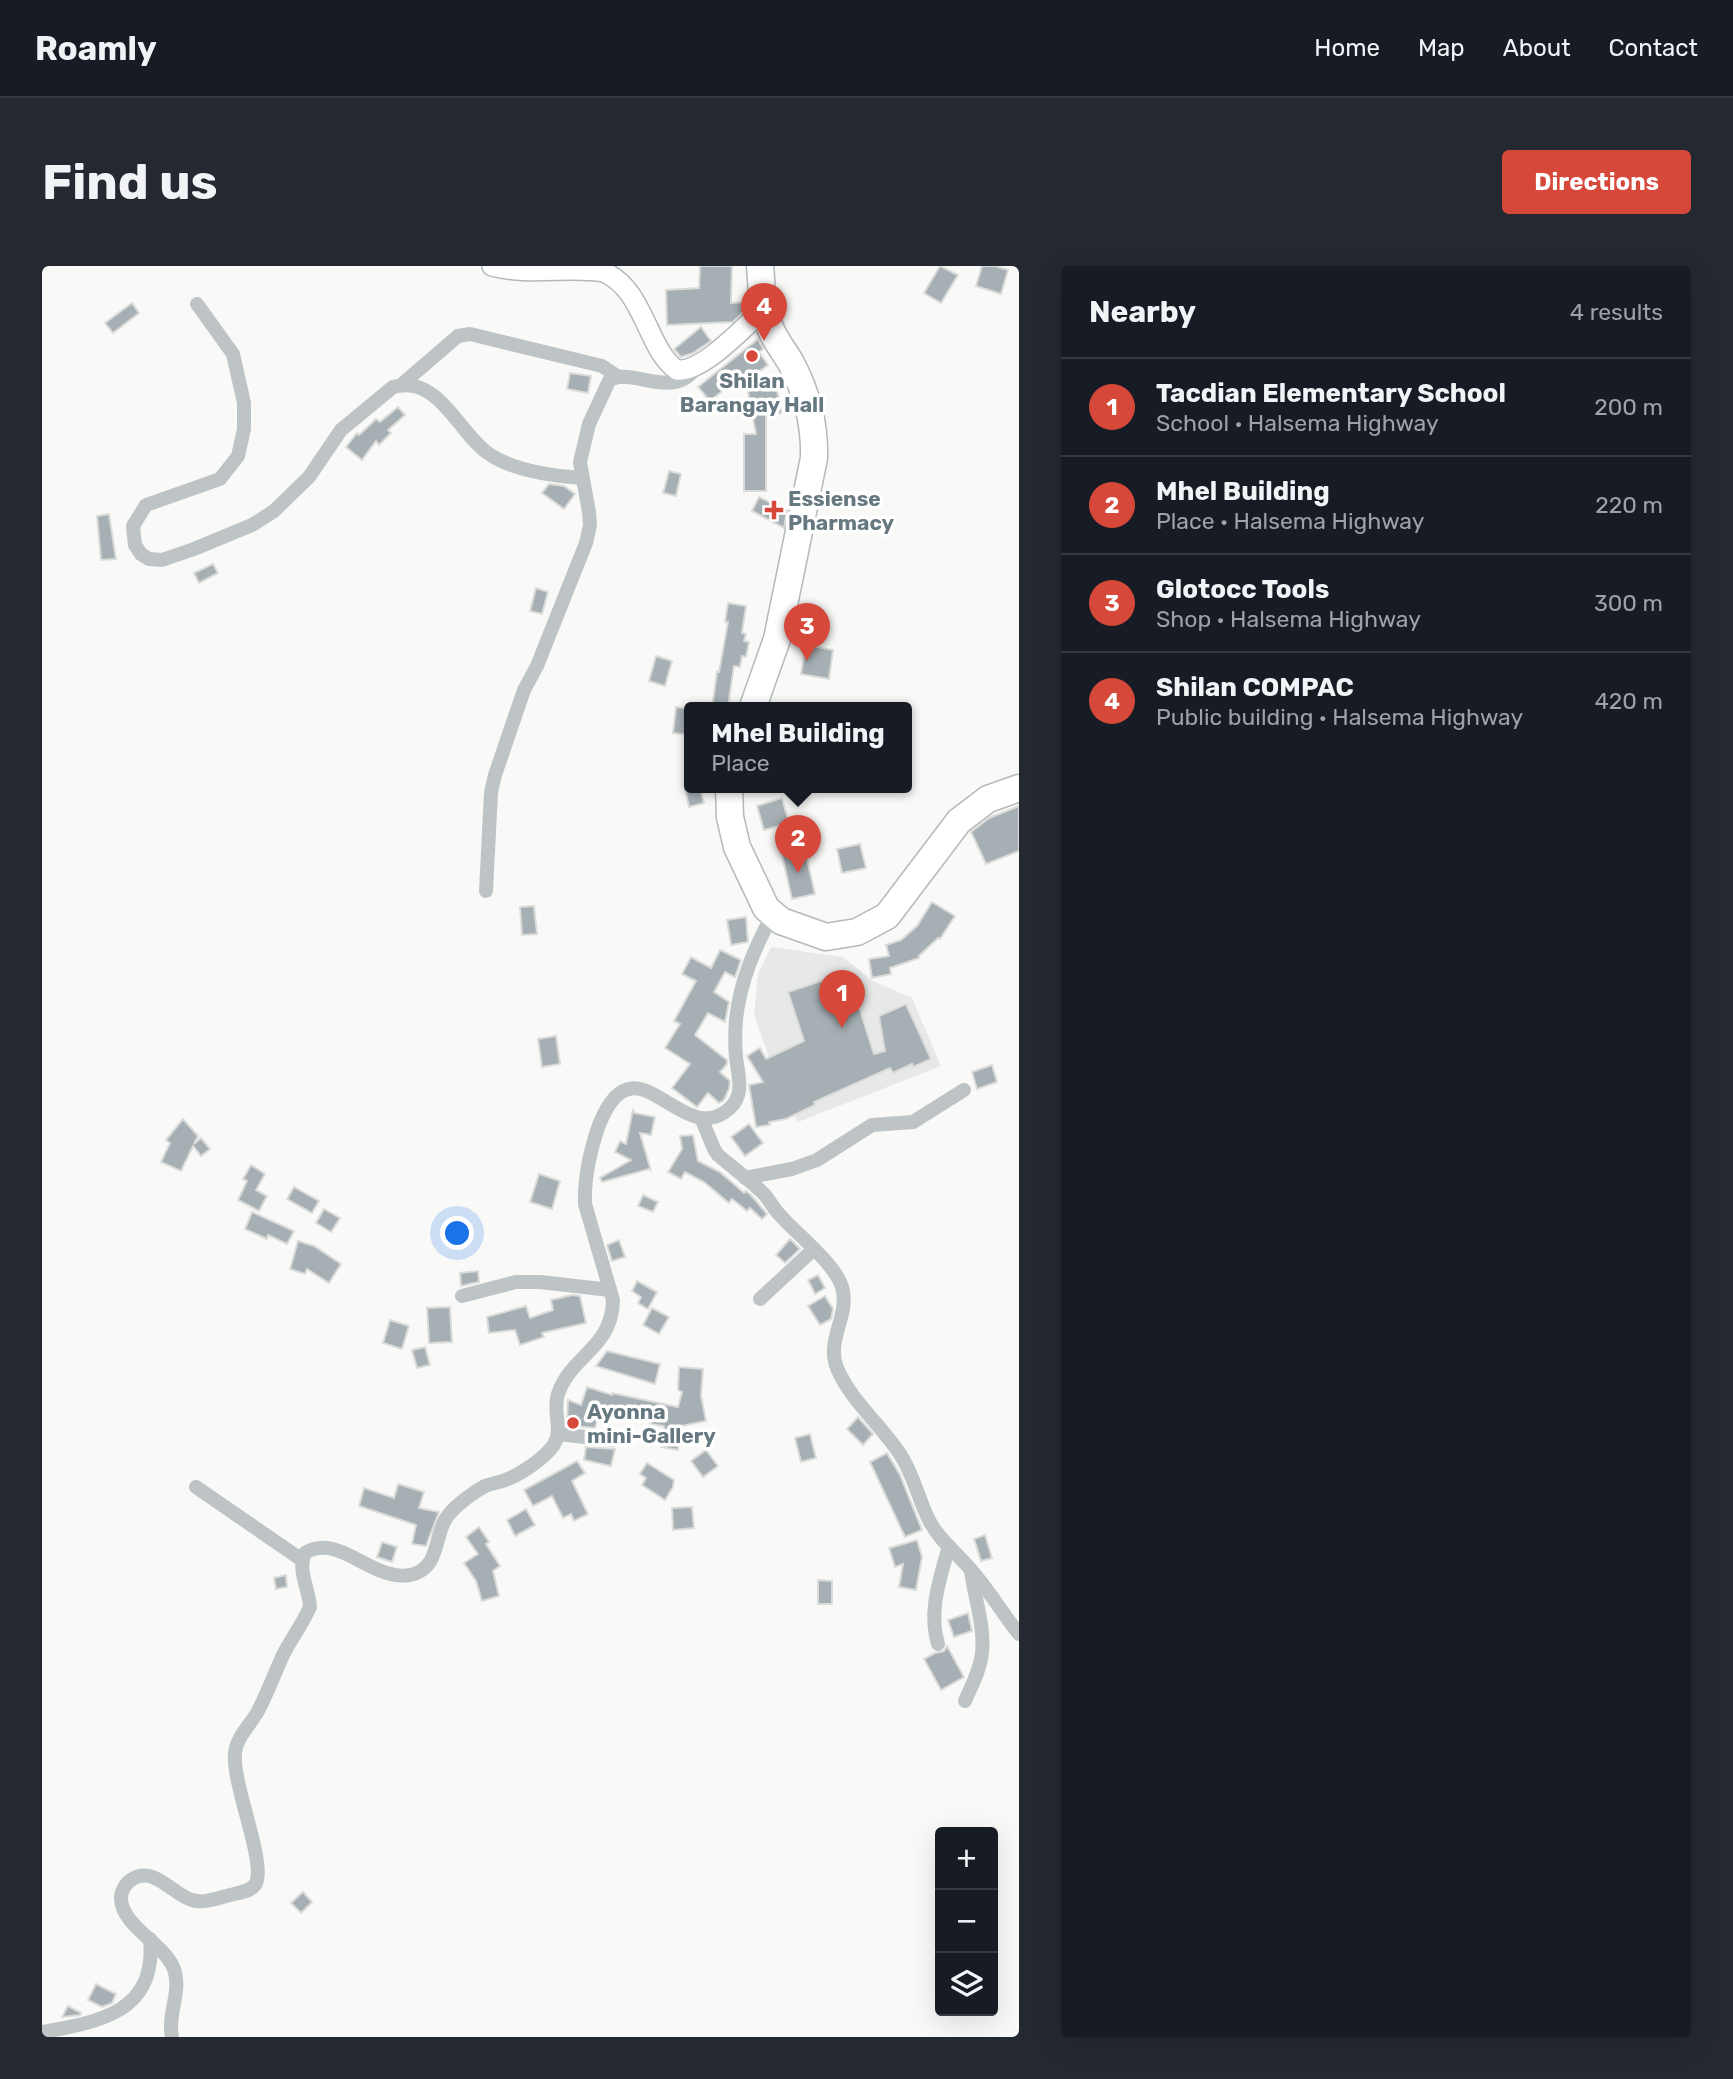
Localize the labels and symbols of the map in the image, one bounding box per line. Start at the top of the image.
pin: 4 [741,283,787,341]
marker: Shilan Barangay Hall [744,348,760,364]
place label: Shilan Barangay Hall [680,368,824,417]
place label: Essiense Pharmacy [788,486,894,535]
marker: Essiense Pharmacy [766,502,782,518]
pin: 3 [784,603,830,661]
pin: 2 [775,815,821,873]
pin: 1 [819,970,865,1028]
your location [440,1216,474,1250]
place label: Ayonna mini-Gallery [587,1399,716,1448]
marker: Ayonna mini-Gallery [565,1415,581,1431]

